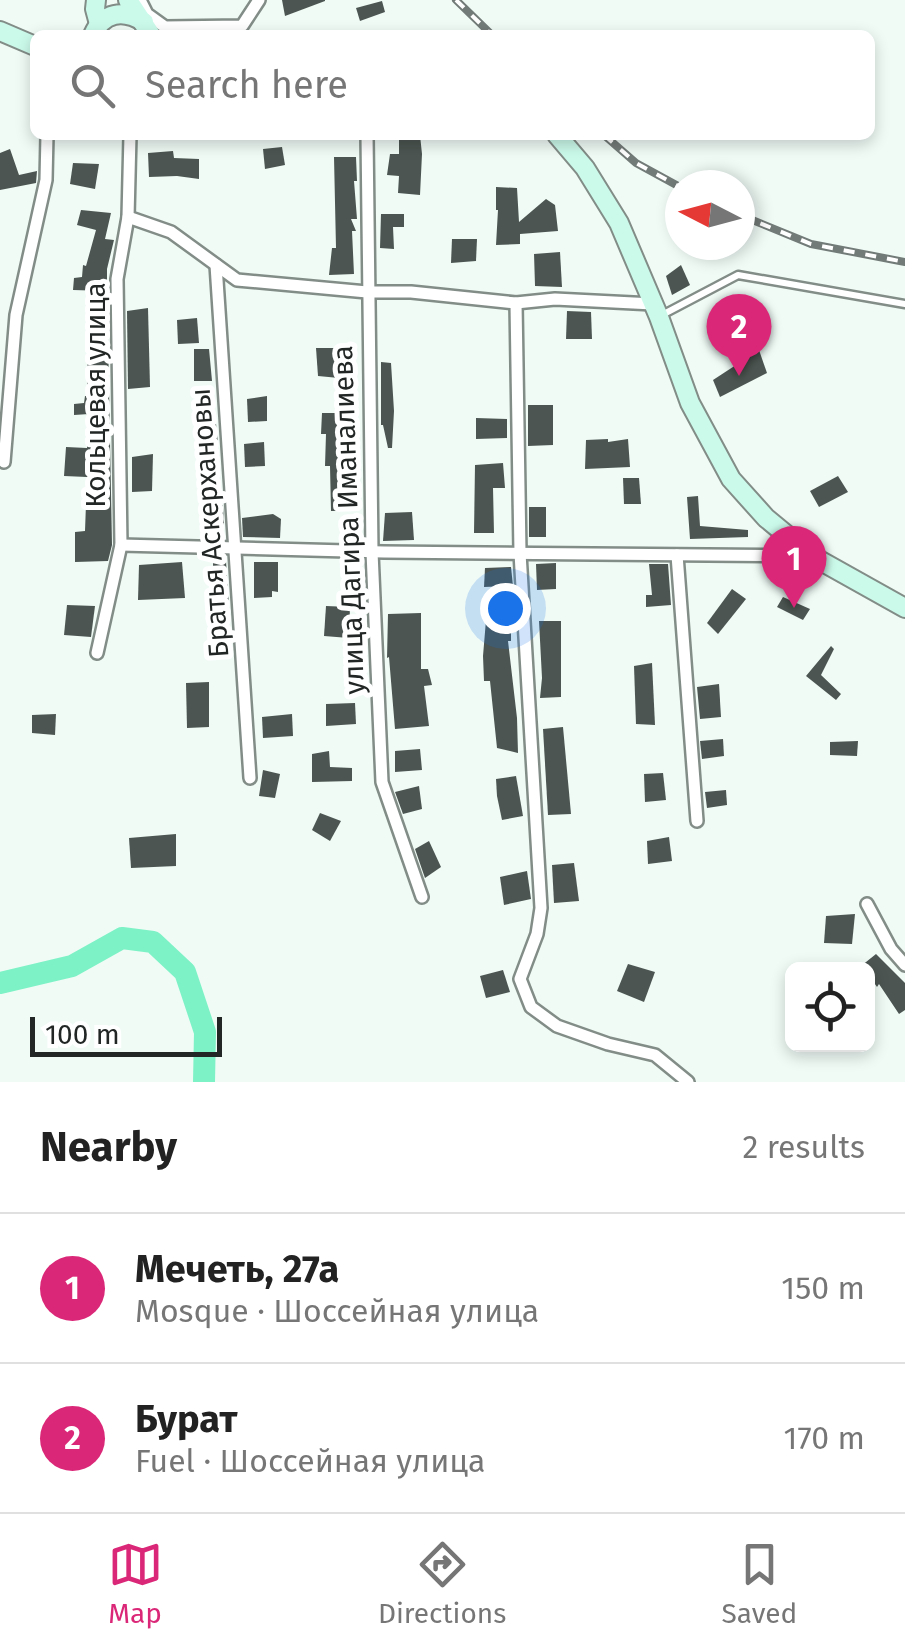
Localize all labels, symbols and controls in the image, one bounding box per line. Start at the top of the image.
search box [30,30,875,140]
icon: search [65,58,120,113]
text: Search here [145,62,348,108]
north arrow [665,170,755,260]
street label: Кольцевая улица [79,282,112,508]
pin: 2 [706,294,772,376]
street label: улица Дагира Иманалиева [326,345,371,695]
street label: Братья Аскерхановы [184,387,235,659]
pin: 1 [762,526,826,608]
your location [480,583,531,634]
map controls [785,962,875,1052]
button: locate [785,962,875,1052]
scale bar [30,1012,222,1056]
text: 100 m [45,1018,120,1051]
text: Nearby [40,1122,177,1172]
text: 2 results [742,1128,865,1166]
text: Мечеть, 27а [135,1246,339,1292]
text: 1 [65,1269,80,1307]
text: 150 m [781,1269,865,1307]
text: Mosque · Шоссейная улица [135,1292,539,1330]
text: Бурат [135,1396,237,1442]
text: 2 [64,1419,81,1457]
text: 170 m [784,1419,865,1457]
text: Fuel · Шоссейная улица [135,1442,486,1480]
tab: Map [108,1537,163,1630]
tab: Directions [378,1537,506,1630]
tab: Saved [722,1537,797,1630]

